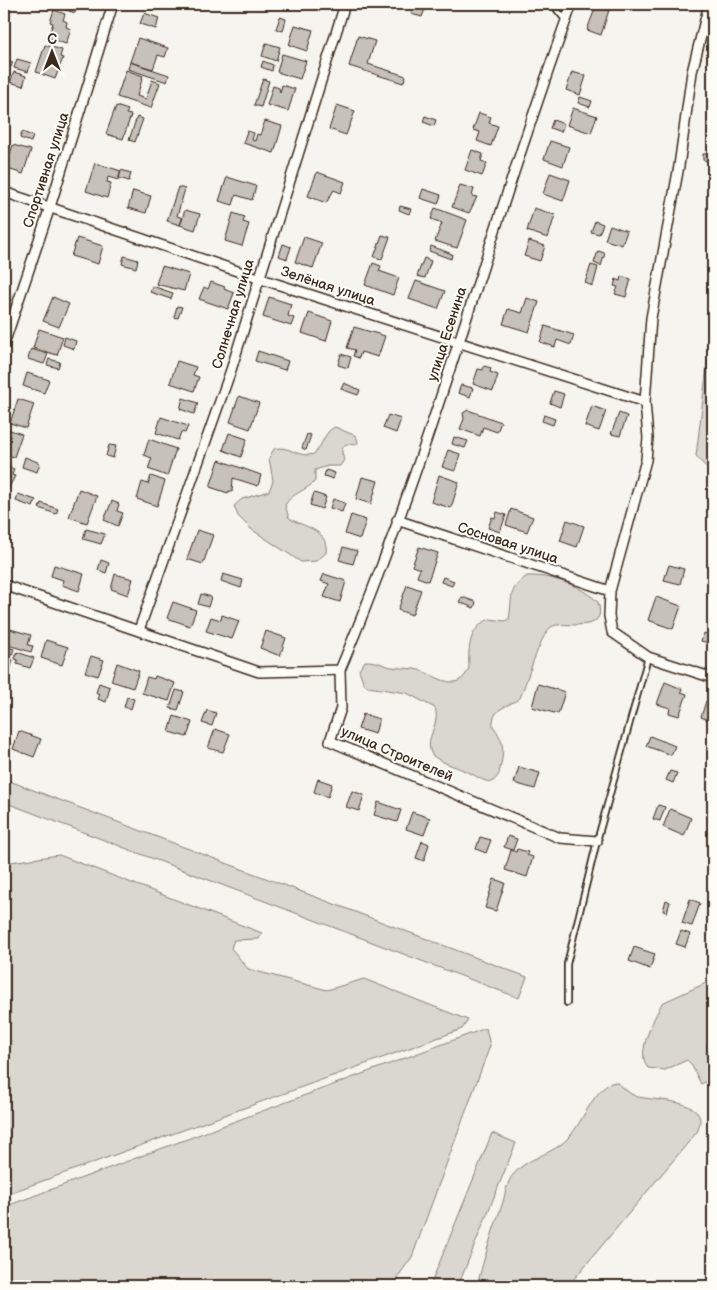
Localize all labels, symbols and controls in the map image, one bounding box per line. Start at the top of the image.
north arrow [28,28,78,78]
text: С [47,31,57,48]
street label: Спортивная улица [19,109,73,230]
street label: Солнечная улица [208,256,258,371]
street label: Зелёная улица [279,263,378,309]
street label: улица Есенина [424,284,470,383]
street label: Сосновая улица [456,519,561,567]
street label: улица Строителей [339,723,455,785]

